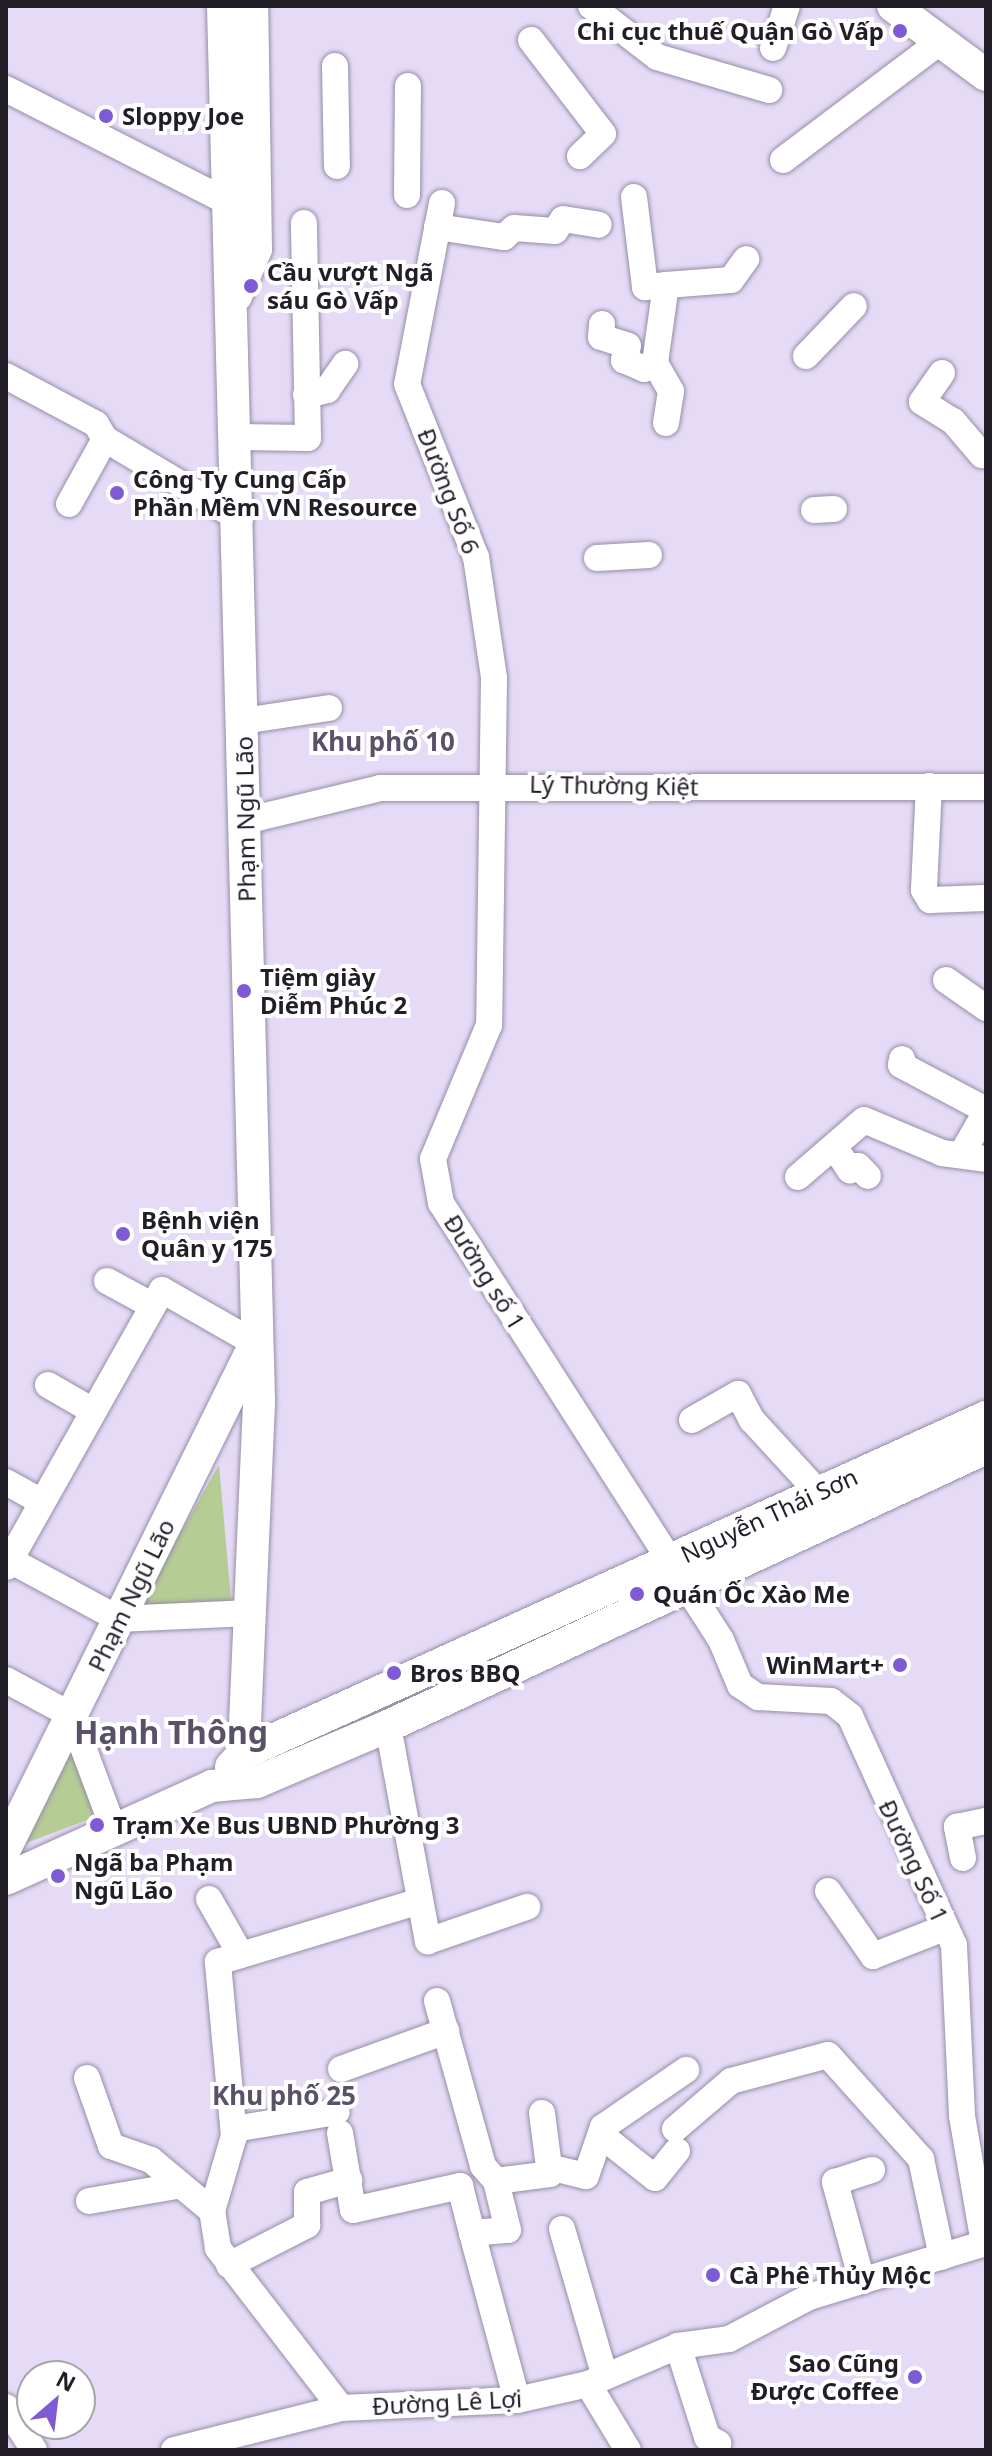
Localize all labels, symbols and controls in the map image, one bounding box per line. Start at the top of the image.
place label: Chi cục thuế Quận Gò Vấp [577,17,884,45]
marker: Chi cục thuế Quận Gò Vấp [891,22,909,40]
place label: Sloppy Joe [122,102,244,130]
marker: Sloppy Joe [97,107,115,125]
place label: Cầu vượt Ngã sáu Gò Vấp [267,258,434,314]
marker: Cầu vượt Ngã sáu Gò Vấp [242,277,260,295]
street label: Đường Số 6 [412,424,486,558]
place label: Công Ty Cung Cấp Phần Mềm VN Resource [133,465,417,521]
marker: Công Ty Cung Cấp Phần Mềm VN Resource [108,484,126,502]
district label: Khu phố 10 [311,726,455,758]
street label: Phạm Ngũ Lão [229,736,261,902]
street label: Lý Thường Kiệt [529,769,699,801]
place label: Tiệm giày Diễm Phúc 2 [260,963,407,1019]
marker: Tiệm giày Diễm Phúc 2 [235,982,253,1000]
place label: Bệnh viện Quân y 175 [141,1206,273,1262]
street label: Đường số 1 [438,1209,532,1335]
marker: Bệnh viện Quân y 175 [112,1223,134,1245]
street label: Nguyễn Thái Sơn [676,1461,862,1569]
street label: Phạm Ngũ Lão [82,1514,180,1676]
place label: Quán Ốc Xào Me [653,1580,850,1608]
marker: Quán Ốc Xào Me [628,1585,646,1603]
place label: WinMart+ [766,1651,884,1679]
marker: WinMart+ [891,1656,909,1674]
place label: Bros BBQ [410,1659,520,1687]
marker: Bros BBQ [385,1664,403,1682]
district label: Hạnh Thông [74,1713,268,1751]
street label: Đường Số 1 [873,1795,955,1927]
place label: Trạm Xe Bus UBND Phường 3 [113,1811,460,1839]
marker: Trạm Xe Bus UBND Phường 3 [88,1816,106,1834]
place label: Ngã ba Phạm Ngũ Lão [74,1848,233,1904]
marker: Ngã ba Phạm Ngũ Lão [49,1867,67,1885]
district label: Khu phố 25 [212,2080,356,2112]
place label: Cà Phê Thủy Mộc [729,2261,931,2289]
marker: Cà Phê Thủy Mộc [704,2266,722,2284]
place label: Sao Cũng Được Coffee [751,2349,899,2405]
north arrow [16,2360,96,2440]
text: N [51,2363,81,2398]
marker: Sao Cũng Được Coffee [906,2368,924,2386]
street label: Đường Lê Lợi [371,2384,523,2420]

